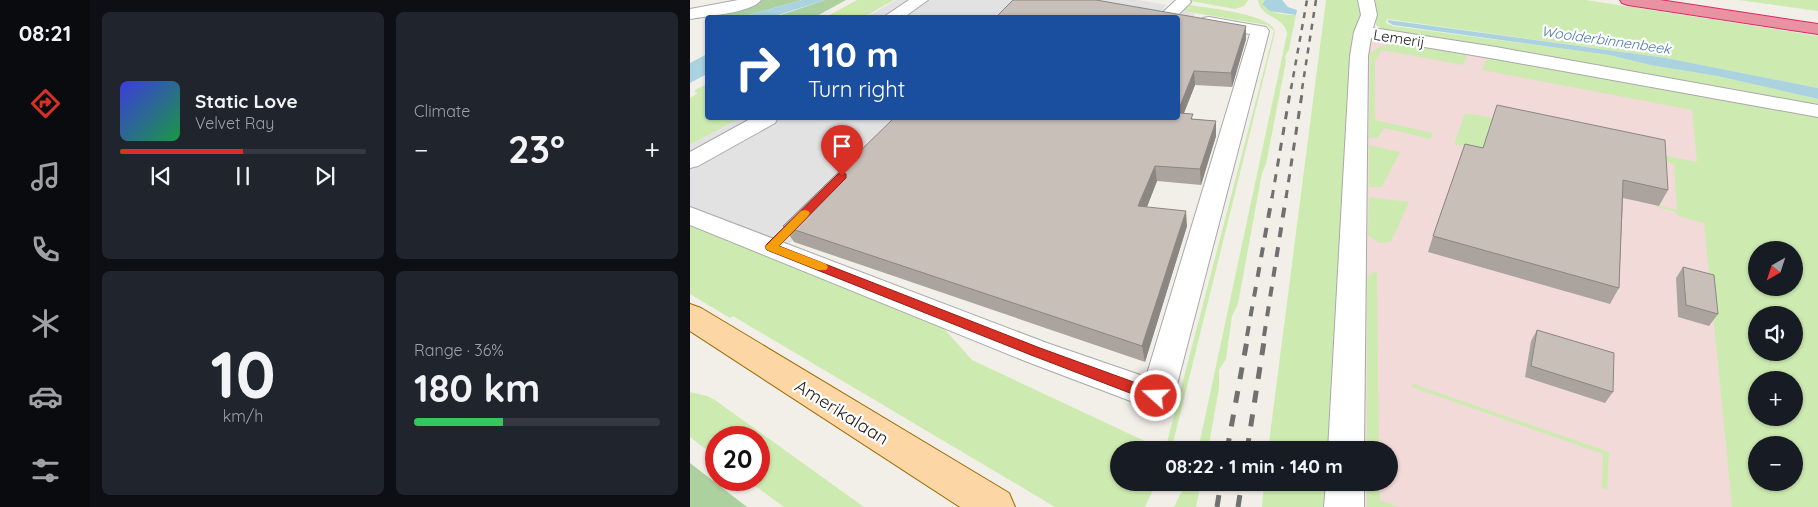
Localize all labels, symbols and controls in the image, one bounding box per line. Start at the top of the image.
text: 08:21 [19,19,71,47]
water label: Woolderbinnenbeek [1540,22,1673,58]
street label: Lemerij [1372,25,1426,51]
text: 110 m [808,32,899,76]
icon: right [725,35,790,100]
text: Turn right [808,75,905,103]
icon: directions [28,86,63,121]
text: Static Love [195,89,298,113]
text: Climate [414,101,470,121]
text: Velvet Ray [195,113,274,133]
text: 23° [508,125,565,173]
pin [821,125,863,176]
text: − [414,132,429,167]
text: + [644,132,660,167]
icon: arrive [828,132,856,160]
icon: music [28,159,63,194]
icon: previous [147,162,175,190]
icon: pause [229,162,257,190]
icon: next [311,162,339,190]
icon: phone [28,232,63,267]
north arrow [1748,241,1802,296]
map controls [1748,241,1803,491]
icon: climate [28,306,63,341]
button: sound [1748,306,1803,361]
text: 10 [210,333,276,414]
text: Range · 36% [414,340,504,360]
text: 180 km [414,364,540,412]
position arrow [1129,369,1181,421]
button: + [1748,371,1803,426]
street label: Amerikalaan [791,374,893,450]
icon: car [28,379,63,414]
text: km/h [223,406,263,426]
speed limit sign: 20 [705,426,770,491]
button: − [1748,436,1803,491]
icon: filters [28,453,63,488]
text: 08:22 · 1 min · 140 m [1165,454,1343,478]

